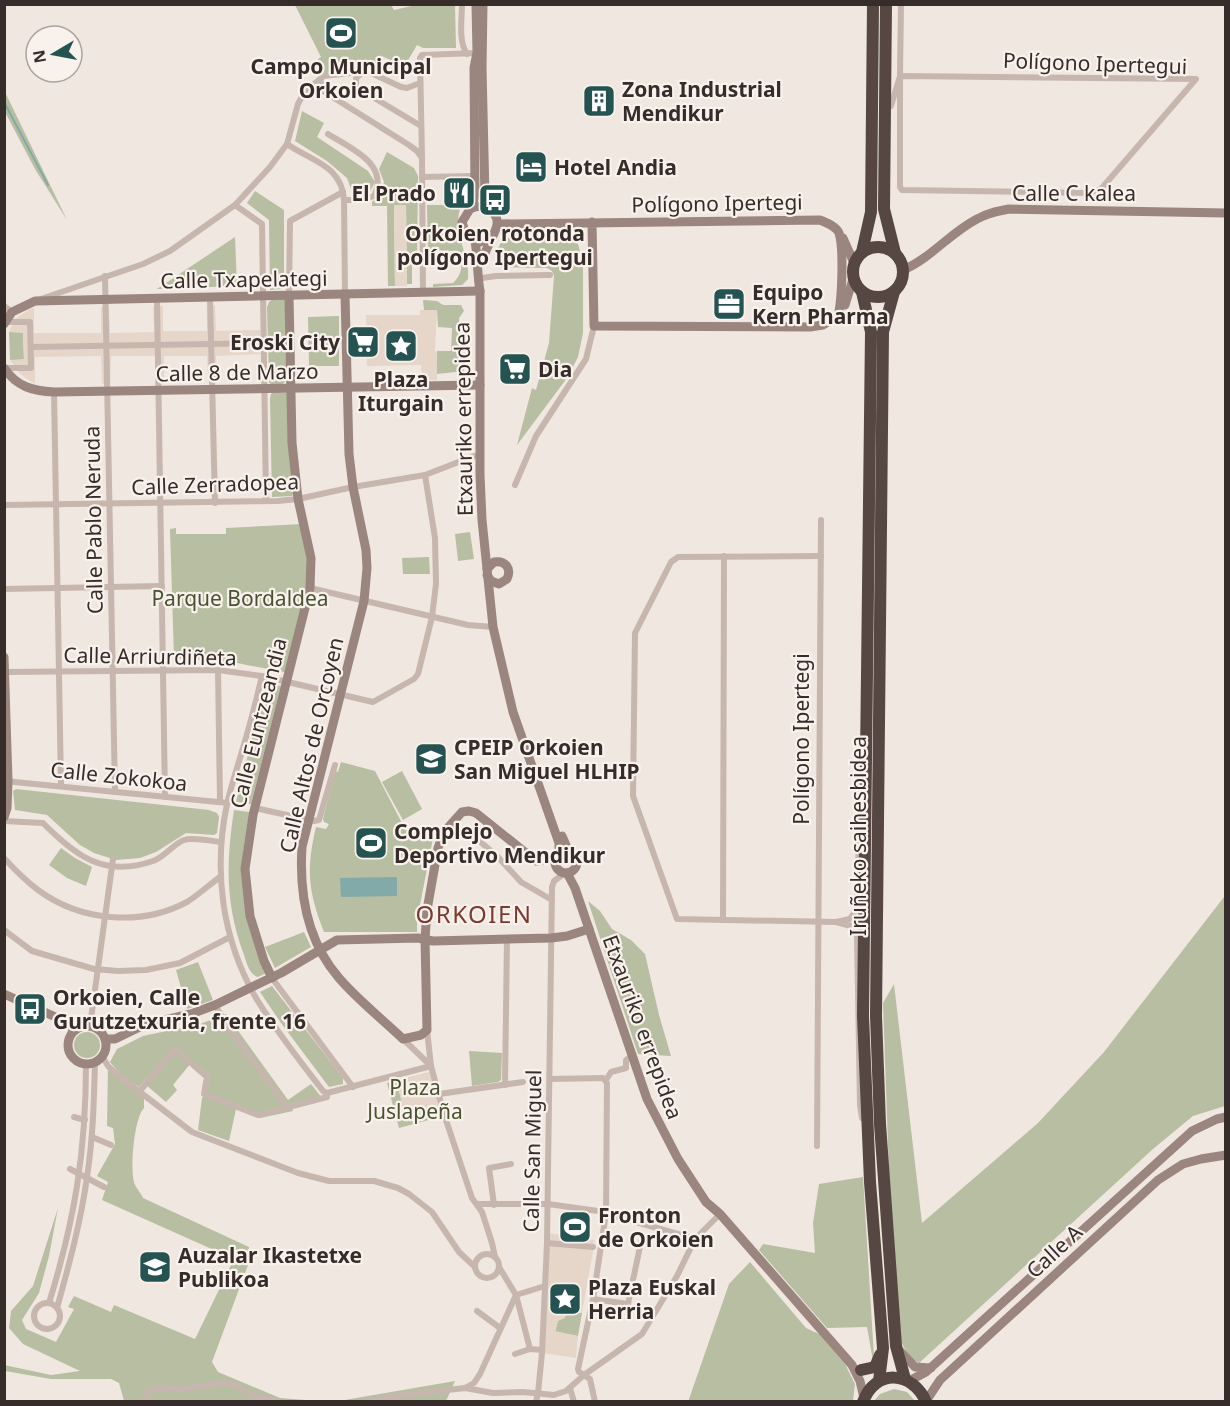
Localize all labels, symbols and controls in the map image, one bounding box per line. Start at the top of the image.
sports icon: Campo Municipal Orkoien [323,15,359,51]
north arrow [24,24,84,84]
street label: Polígono Ipertegui [1002,46,1188,80]
text: N [27,48,51,65]
place label: Campo Municipal Orkoien [251,52,432,104]
place label: Zona Industrial Mendikur [622,75,782,127]
building icon: Zona Industrial Mendikur [581,83,617,119]
hotel icon: Hotel Andia [513,149,549,185]
place label: Hotel Andia [554,153,677,181]
restaurant icon: El Prado [441,175,477,211]
place label: El Prado [352,179,436,207]
street label: Calle C kalea [1012,179,1136,207]
bus stop icon: Orkoien, rotonda polígono Ipertegui [477,182,513,218]
street label: Polígono Ipertegi [631,188,803,218]
place label: Orkoien, rotonda polígono Ipertegui [397,219,593,271]
street label: Calle Txapelategi [160,264,328,294]
place label: Equipo Kern Pharma [752,278,889,330]
office icon: Equipo Kern Pharma [711,286,747,322]
street label: Etxauriko errepidea [447,322,479,516]
supermarket icon: Eroski City [345,324,381,360]
place label: Eroski City [230,328,340,356]
place icon: Plaza Iturgain [383,328,419,364]
supermarket icon: Dia [497,351,533,387]
place label: Dia [538,355,572,383]
street label: Calle 8 de Marzo [155,357,319,387]
place label: Plaza Iturgain [358,365,444,417]
street label: Calle Pablo Neruda [77,426,109,614]
street label: Calle Zerradopea [131,467,299,501]
park label: Parque Bordaldea [151,584,329,612]
street label: Calle Altos de Orcoyen [273,634,349,856]
street label: Calle Euntzeandia [223,635,293,811]
street label: Calle Arriurdiñeta [63,640,237,672]
street label: Polígono Ipertegi [787,653,815,825]
place label: CPEIP Orkoien San Miguel HLHIP [454,733,640,785]
street label: Iruñeko saihesbidea [844,736,872,936]
school or university icon: CPEIP Orkoien San Miguel HLHIP [413,741,449,777]
street label: Calle Zokokoa [49,755,189,797]
place label: Complejo Deportivo Mendikur [394,817,606,869]
sports icon: Complejo Deportivo Mendikur [353,825,389,861]
district label: ORKOIEN [415,897,533,930]
street label: Etxauriko errepidea [597,931,689,1123]
place label: Orkoien, Calle Gurutzetxuria, frente 16 [53,983,306,1035]
bus stop icon: Orkoien, Calle Gurutzetxuria, frente 16 [12,991,48,1027]
street label: Calle San Miguel [517,1069,547,1233]
park label: Plaza Juslapeña [365,1073,463,1125]
place label: Fronton de Orkoien [598,1201,714,1253]
sports icon: Fronton de Orkoien [557,1209,593,1245]
street label: Calle A [1020,1218,1088,1284]
place label: Auzalar Ikastetxe Publikoa [178,1241,362,1293]
school or university icon: Auzalar Ikastetxe Publikoa [137,1249,173,1285]
place label: Plaza Euskal Herria [588,1273,716,1325]
place icon: Plaza Euskal Herria [547,1281,583,1317]

